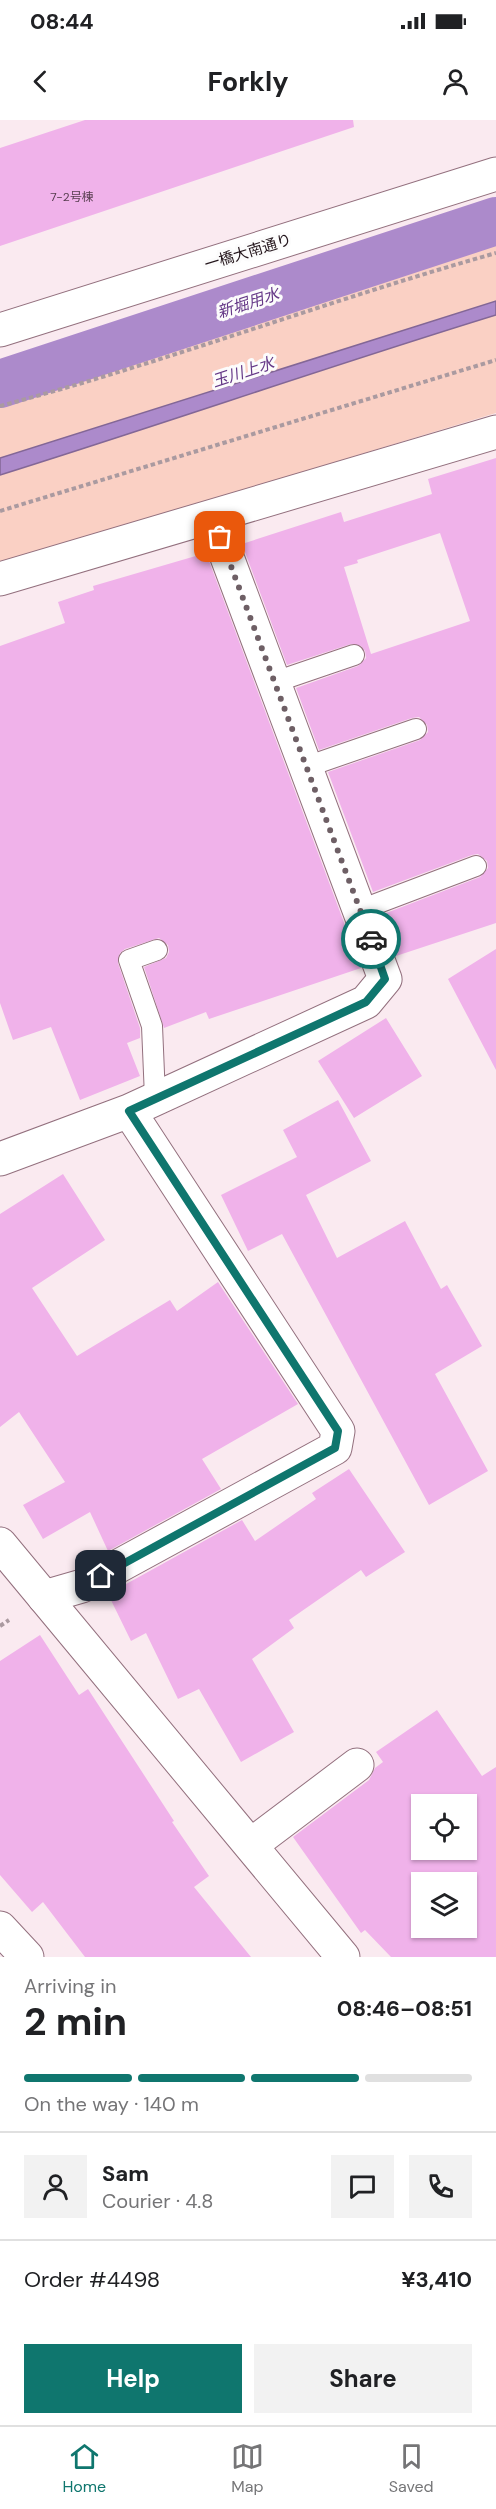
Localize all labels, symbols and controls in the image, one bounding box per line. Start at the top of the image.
text: 08:44 [30,7,94,36]
text: Forkly [208,64,288,99]
icon: back [24,65,57,98]
icon: person [439,65,472,98]
house number: 7-2号棟 [50,189,94,205]
street label: 一橋大南通り [202,229,294,275]
water label: 新堀用水 [214,283,284,323]
water label: 玉川上水 [209,352,279,392]
pin [194,511,245,562]
icon: bag [203,520,236,553]
courier [341,909,401,969]
icon: car [355,923,388,956]
pin [75,1550,126,1601]
icon: home [84,1559,117,1592]
map controls [411,1794,477,1938]
button: locate [411,1794,477,1860]
button: layers [411,1872,477,1938]
text: Arriving in [24,1973,116,1999]
text: 08:46–08:51 [337,1994,472,2023]
text: 2 min [24,1996,127,2047]
text: On the way · 140 m [24,2091,199,2117]
button: person [24,2155,87,2218]
button: chat [331,2155,394,2218]
button: phone [409,2155,472,2218]
text: Sam [102,2159,149,2188]
text: Courier · 4.8 [102,2188,213,2214]
text: Order #4498 [24,2265,160,2294]
text: ¥3,410 [401,2265,472,2294]
button: Help [24,2344,242,2413]
button: Share [254,2344,472,2413]
tab: Home [62,2440,106,2497]
tab: Map [231,2440,264,2497]
tab: Saved [389,2440,434,2497]

